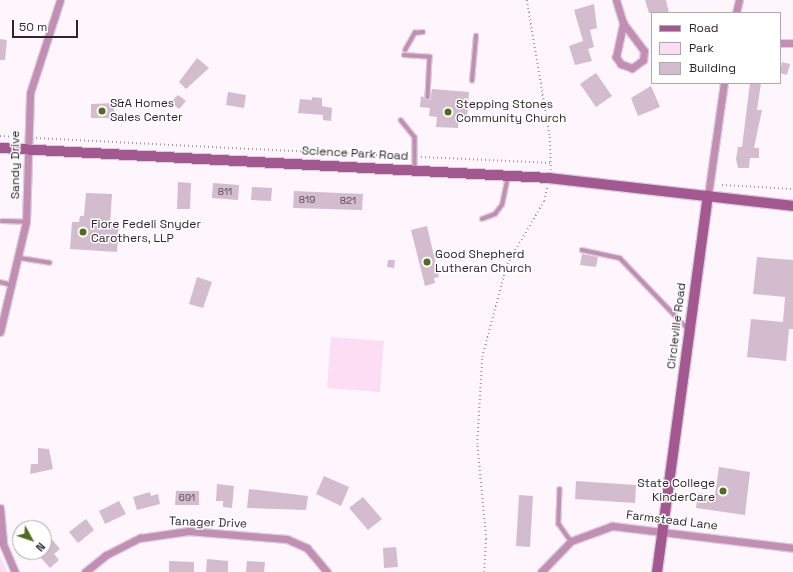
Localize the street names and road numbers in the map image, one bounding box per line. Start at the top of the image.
street label: Sandy Drive [9,131,23,199]
street label: Science Park Road [301,144,409,164]
street label: Circleville Road [665,282,689,370]
street label: Farmstead Lane [625,508,719,534]
street label: Tanager Drive [169,514,247,532]

